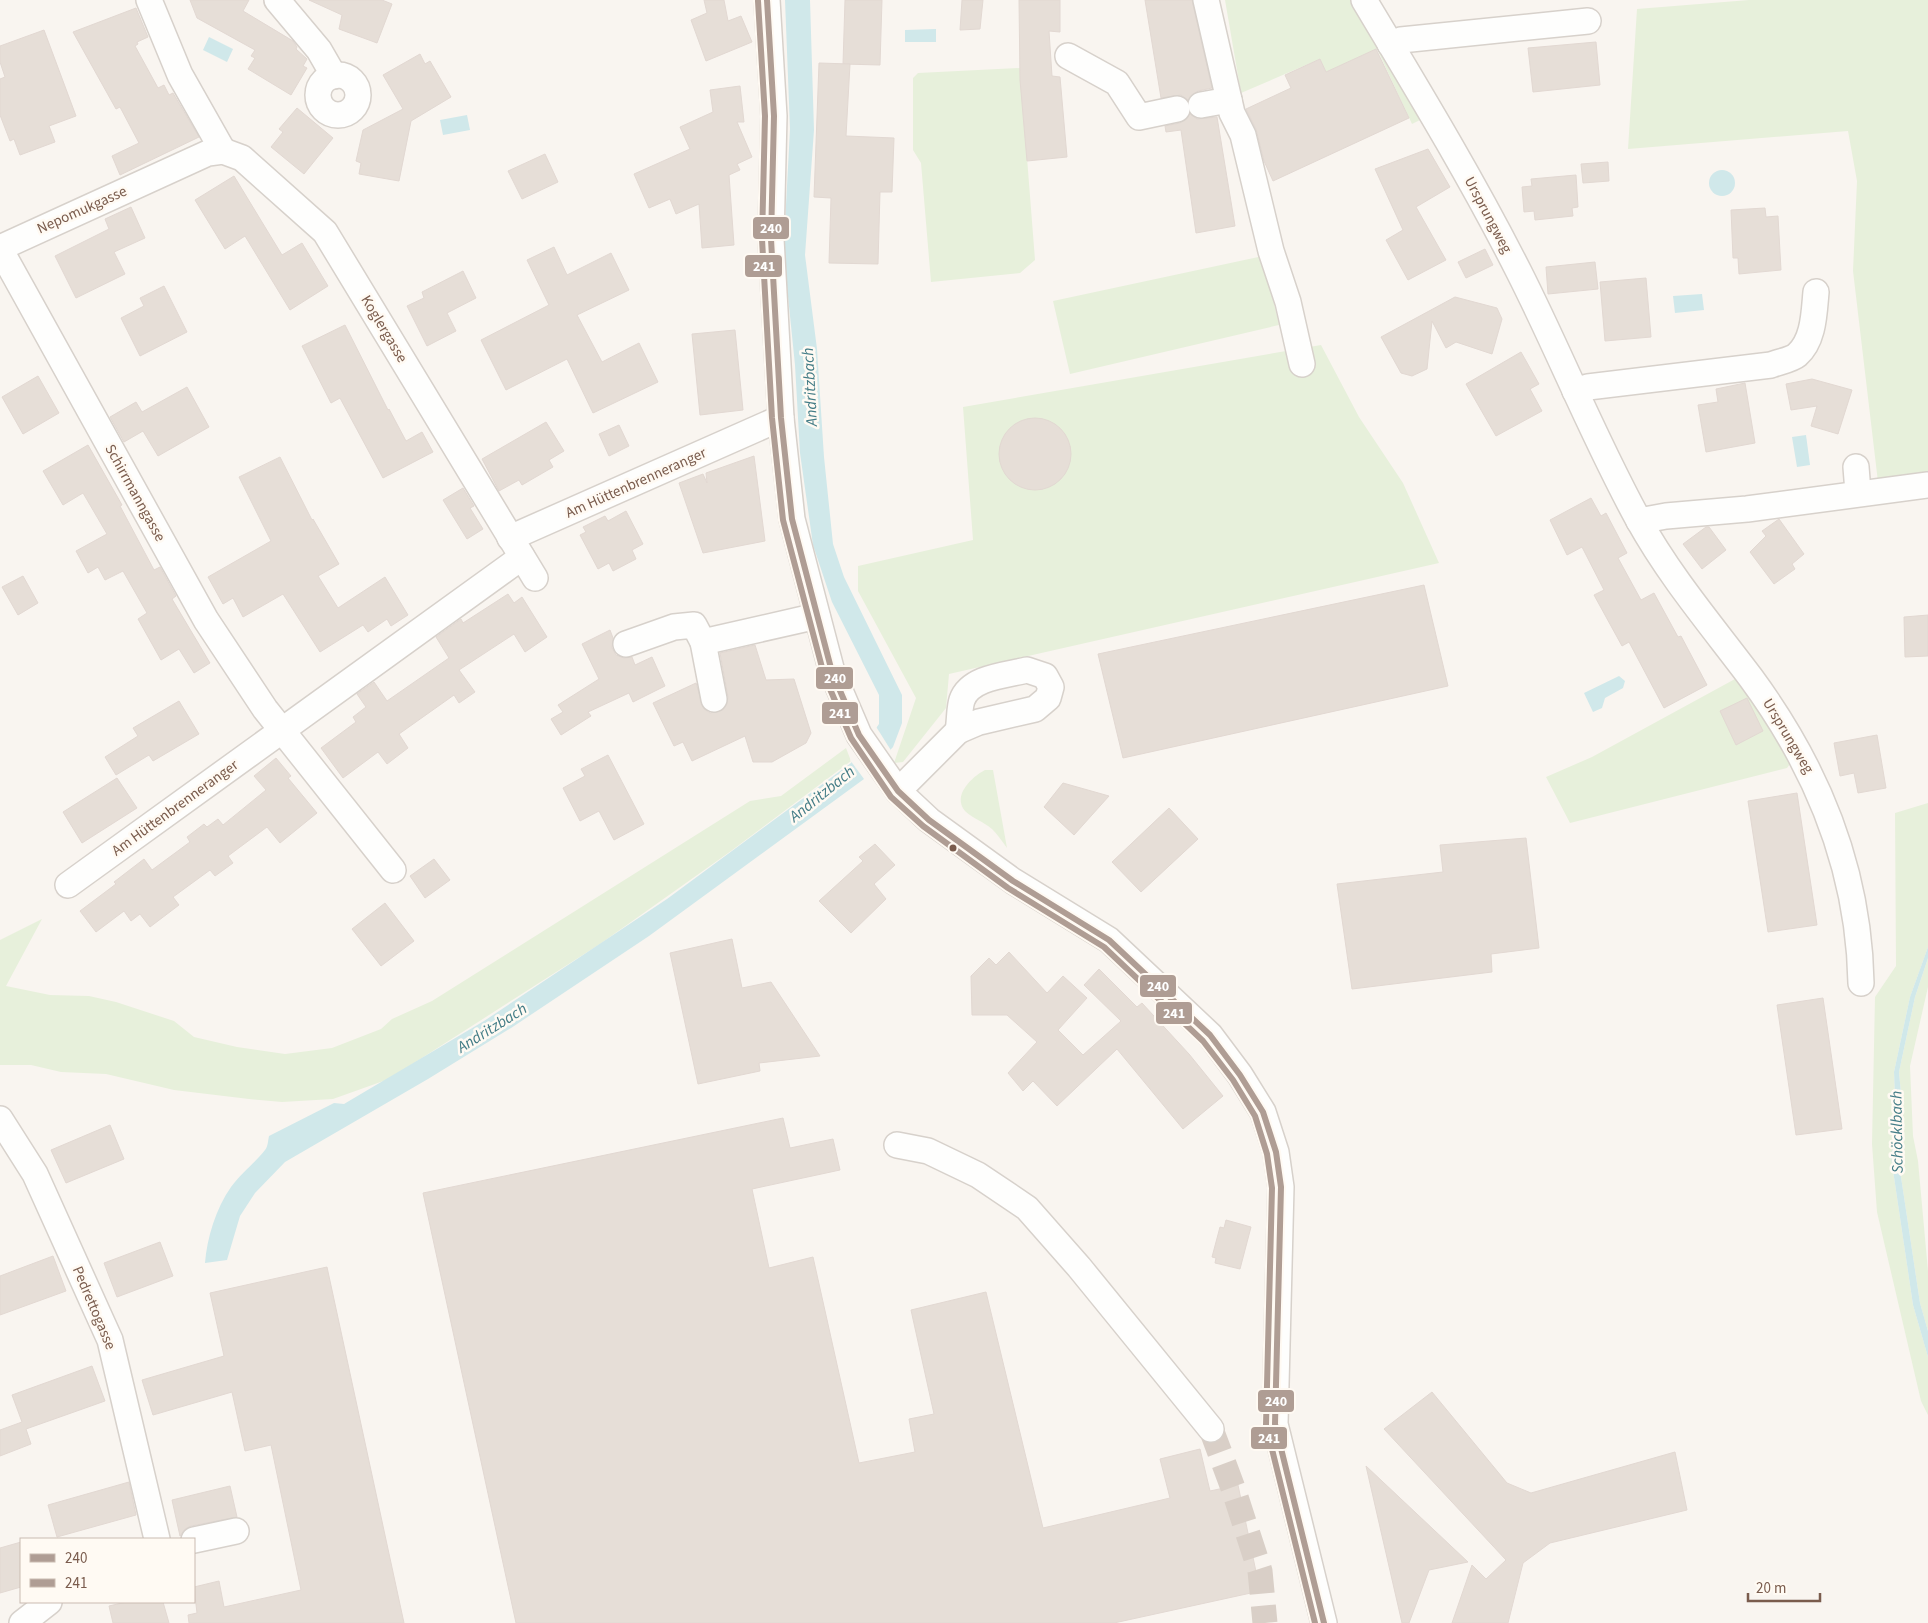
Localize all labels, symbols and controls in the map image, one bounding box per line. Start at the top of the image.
street label: Ursprungweg [1459,173,1517,257]
street label: Nepomukgasse [34,181,130,239]
line badge: 240 [752,216,790,240]
text: 240 [760,219,782,239]
line badge: 241 [744,254,783,278]
text: 241 [753,257,775,277]
street label: Koglergasse [356,291,412,367]
water label: Andritzbach [797,347,823,428]
street label: Schirrmanngasse [100,441,170,545]
street label: Am Hüttenbrenneranger [562,442,710,524]
line badge: 240 [815,666,854,690]
text: 240 [824,669,846,689]
street label: Ursprungweg [1757,695,1819,778]
line badge: 241 [821,701,859,725]
text: 241 [829,704,851,724]
street label: Am Hüttenbrenneranger [107,754,243,861]
water label: Andritzbach [784,761,859,828]
unlabelled marker [948,843,958,853]
line badge: 240 [1139,974,1177,998]
text: 240 [1147,977,1169,997]
water label: Andritzbach [452,998,531,1059]
line badge: 241 [1155,1001,1193,1025]
text: 241 [1163,1004,1185,1024]
water label: Schöcklbach [1885,1090,1909,1174]
street label: Pedrettogasse [67,1263,121,1353]
line badge: 240 [1257,1389,1295,1413]
text: 240 [1265,1392,1287,1412]
line badge: 241 [1250,1426,1288,1450]
text: 241 [1258,1429,1280,1449]
legend [20,1538,195,1603]
text: 240 [65,1548,87,1569]
scale bar [1748,1570,1820,1602]
text: 241 [65,1573,87,1594]
text: 20 m [1756,1578,1786,1599]

